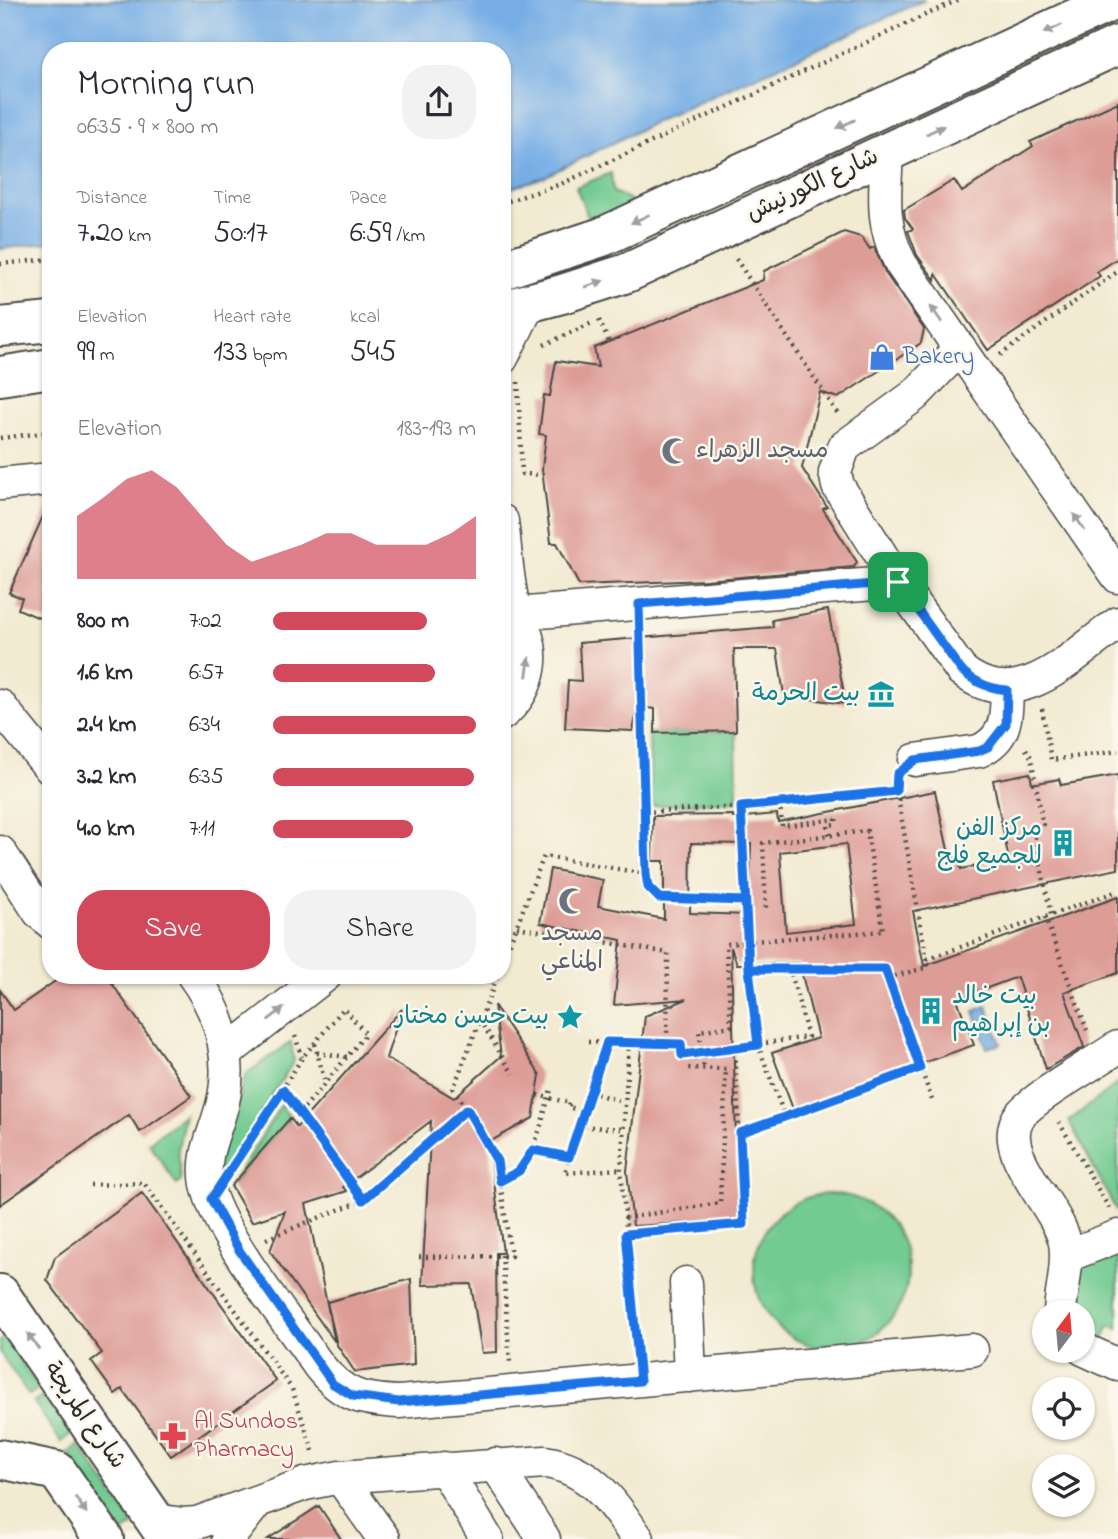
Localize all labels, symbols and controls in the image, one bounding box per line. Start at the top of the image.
one-way arrow [1043,23,1063,34]
text: Morning run [77,57,255,113]
button: share [402,65,476,139]
text: 06:35 · 9 × 800 m [77,111,218,144]
one-way arrow [836,118,856,130]
one-way arrow [925,124,945,136]
street label: شارع الكورنيش [741,140,885,232]
text: Distance [77,185,147,212]
text: Time [213,185,251,212]
text: Pace [350,185,387,212]
text: 7.20 [77,212,123,256]
text: 50:17 [213,212,268,256]
text: 6:59 [350,212,392,256]
one-way arrow [630,214,650,225]
text: km [123,223,151,250]
text: /km [392,223,425,250]
one-way arrow [583,278,604,289]
text: Elevation [77,304,147,331]
text: Heart rate [213,304,291,331]
text: kcal [350,304,380,331]
one-way arrow [929,305,943,323]
text: 99 [77,331,95,375]
text: 133 [213,331,248,375]
text: 545 [350,331,396,375]
place label: Bakery [902,340,974,376]
text: m [95,342,115,369]
text: bpm [248,342,288,369]
shop icon: Bakery [867,342,897,372]
text: Elevation [77,413,162,446]
text: 183–193 m [397,413,476,446]
place label: مسجد الزهراء [696,434,829,469]
mosque icon: مسجد الزهراء [660,436,690,466]
one-way arrow [1072,512,1085,532]
pin [868,552,928,612]
icon: arrive [879,563,917,601]
text: 800 m [77,605,129,638]
text: 7:02 [189,605,222,638]
one-way arrow [523,656,534,678]
text: 1.6 km [77,657,133,690]
text: 6:57 [189,657,224,690]
place label: بيت الحرمة [752,677,860,712]
museum icon: بيت الحرمة [866,679,896,709]
text: 2.4 km [77,709,136,742]
text: 6:34 [189,709,220,742]
text: 3.2 km [77,761,136,794]
text: 6:35 [189,761,224,794]
place label: مركز الفن للجميع فلج [937,812,1042,875]
text: 4.0 km [77,813,135,846]
text: 7:11 [189,813,215,846]
building icon: مركز الفن للجميع فلج [1048,828,1078,858]
mosque icon: مسجد المناعي [557,886,587,916]
button: Save [77,890,270,970]
button: Share [284,890,476,970]
place label: مسجد المناعي [541,917,603,981]
place label: بيت خالد بن إبراهيم [952,980,1051,1043]
building icon: بيت خالد بن إبراهيم [916,996,946,1026]
place label: بيت حسن مختار [393,1000,549,1035]
place icon: بيت حسن مختار [555,1002,585,1032]
one-way arrow [268,1007,285,1022]
north arrow [1032,1300,1096,1363]
map controls [1032,1300,1095,1517]
one-way arrow [27,1332,40,1351]
street label: شارع المريجة [34,1355,134,1477]
button: locate [1032,1377,1095,1440]
place label: Al Sundos Pharmacy [194,1405,298,1469]
pharmacy icon: Al Sundos Pharmacy [158,1421,188,1451]
button: layers [1032,1454,1095,1517]
one-way arrow [74,1496,88,1514]

